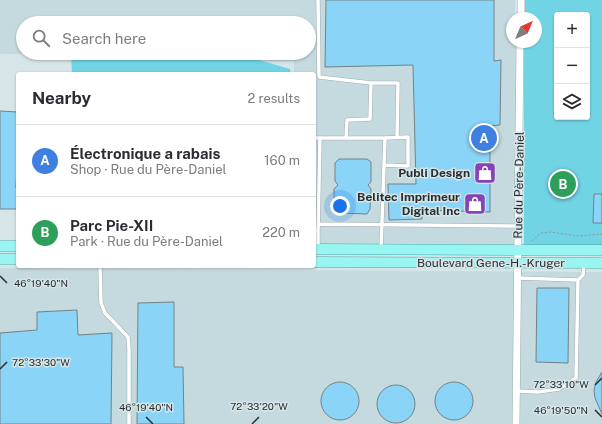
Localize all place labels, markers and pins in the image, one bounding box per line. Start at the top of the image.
pin: A [471,123,497,153]
shop icon: Publi Design [472,160,498,186]
place label: Publi Design [398,166,470,180]
pin: B [550,169,576,199]
place label: Belitec Imprimeur Digital Inc [357,190,460,218]
shop icon: Belitec Imprimeur Digital Inc [462,191,488,217]

